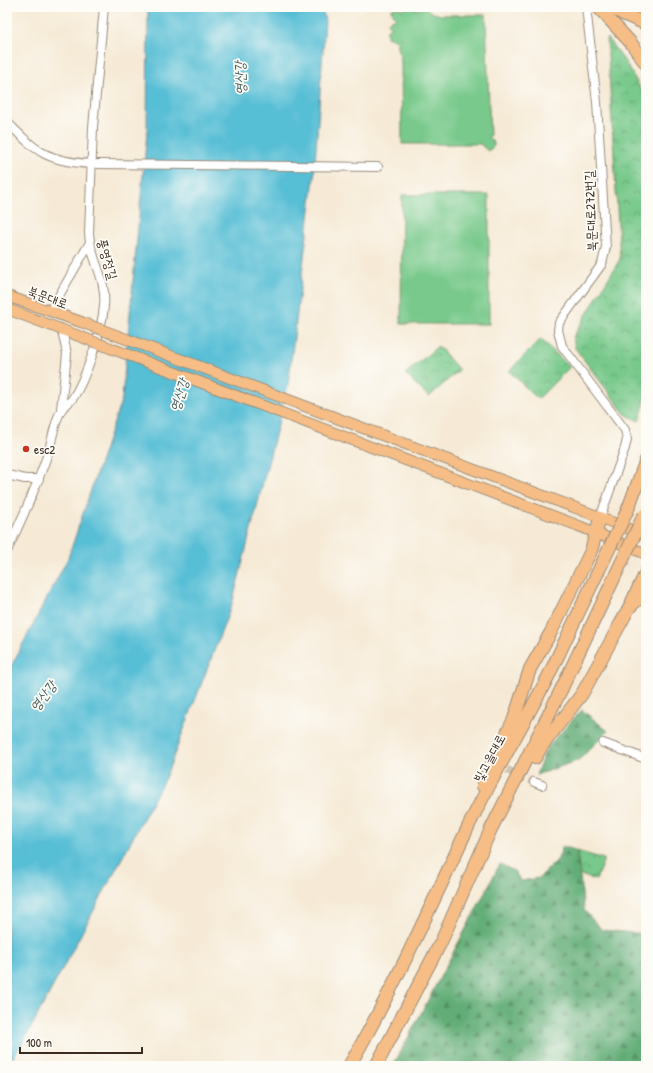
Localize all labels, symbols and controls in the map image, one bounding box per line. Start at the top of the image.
water label: 영산강 [229,59,250,95]
street label: 북문대로272번길 [580,170,600,252]
street label: 풍영정길 [94,236,122,282]
street label: 북문대로 [25,281,71,313]
water label: 영산강 [164,374,193,414]
place label: esc2 [34,440,55,458]
marker: esc2 [21,444,31,454]
water label: 영산강 [25,675,61,715]
street label: 빛고을대로 [469,731,509,785]
scale bar [20,1029,142,1055]
text: 100 m [26,1034,52,1051]

